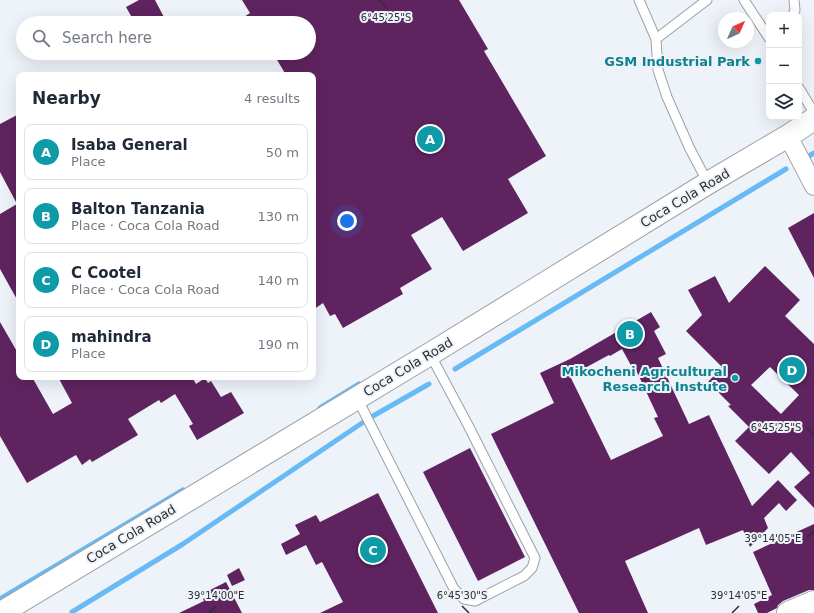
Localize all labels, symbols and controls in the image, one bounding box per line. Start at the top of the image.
text: 6°45'25"S [361,12,411,23]
north arrow [718,12,754,48]
map controls [766,12,802,120]
button: + [766,12,802,48]
search box [16,16,316,60]
icon: search [30,27,52,49]
text: Search here [62,29,152,47]
button: − [766,48,802,84]
place label: GSM Industrial Park [604,54,750,69]
marker: GSM Industrial Park [753,56,763,66]
button: layers [766,84,802,120]
text: Nearby [32,88,101,108]
text: 4 results [244,91,300,106]
pin: A [417,124,443,154]
text: Isaba General [71,136,188,154]
text: A [41,145,51,160]
text: 50 m [266,145,299,160]
text: Place [71,154,106,169]
street label: Coca Cola Road [638,165,732,231]
text: Balton Tanzania [71,200,205,218]
text: B [41,209,51,224]
text: 130 m [257,209,299,224]
your location [337,211,357,231]
text: Place · Coca Cola Road [71,218,220,233]
text: C Cootel [71,264,141,282]
text: C [41,273,51,288]
text: 140 m [257,273,299,288]
text: Place · Coca Cola Road [71,282,220,297]
pin: B [617,319,643,349]
text: mahindra [71,328,152,346]
street label: Coca Cola Road [361,334,455,400]
text: D [41,337,51,352]
text: 190 m [257,337,299,352]
text: Place [71,346,106,361]
pin: D [779,355,805,385]
place label: Mikocheni Agricultural Research Instute [562,364,727,394]
marker: Mikocheni Agricultural Research Instute [730,373,740,383]
text: 6°45'25"S [751,422,801,433]
street label: Coca Cola Road [84,501,178,567]
text: 39°14'05"E [745,533,801,544]
pin: C [360,535,386,565]
text: 39°14'00"E [188,590,244,601]
text: 6°45'30"S [437,590,487,601]
text: 39°14'05"E [711,590,767,601]

